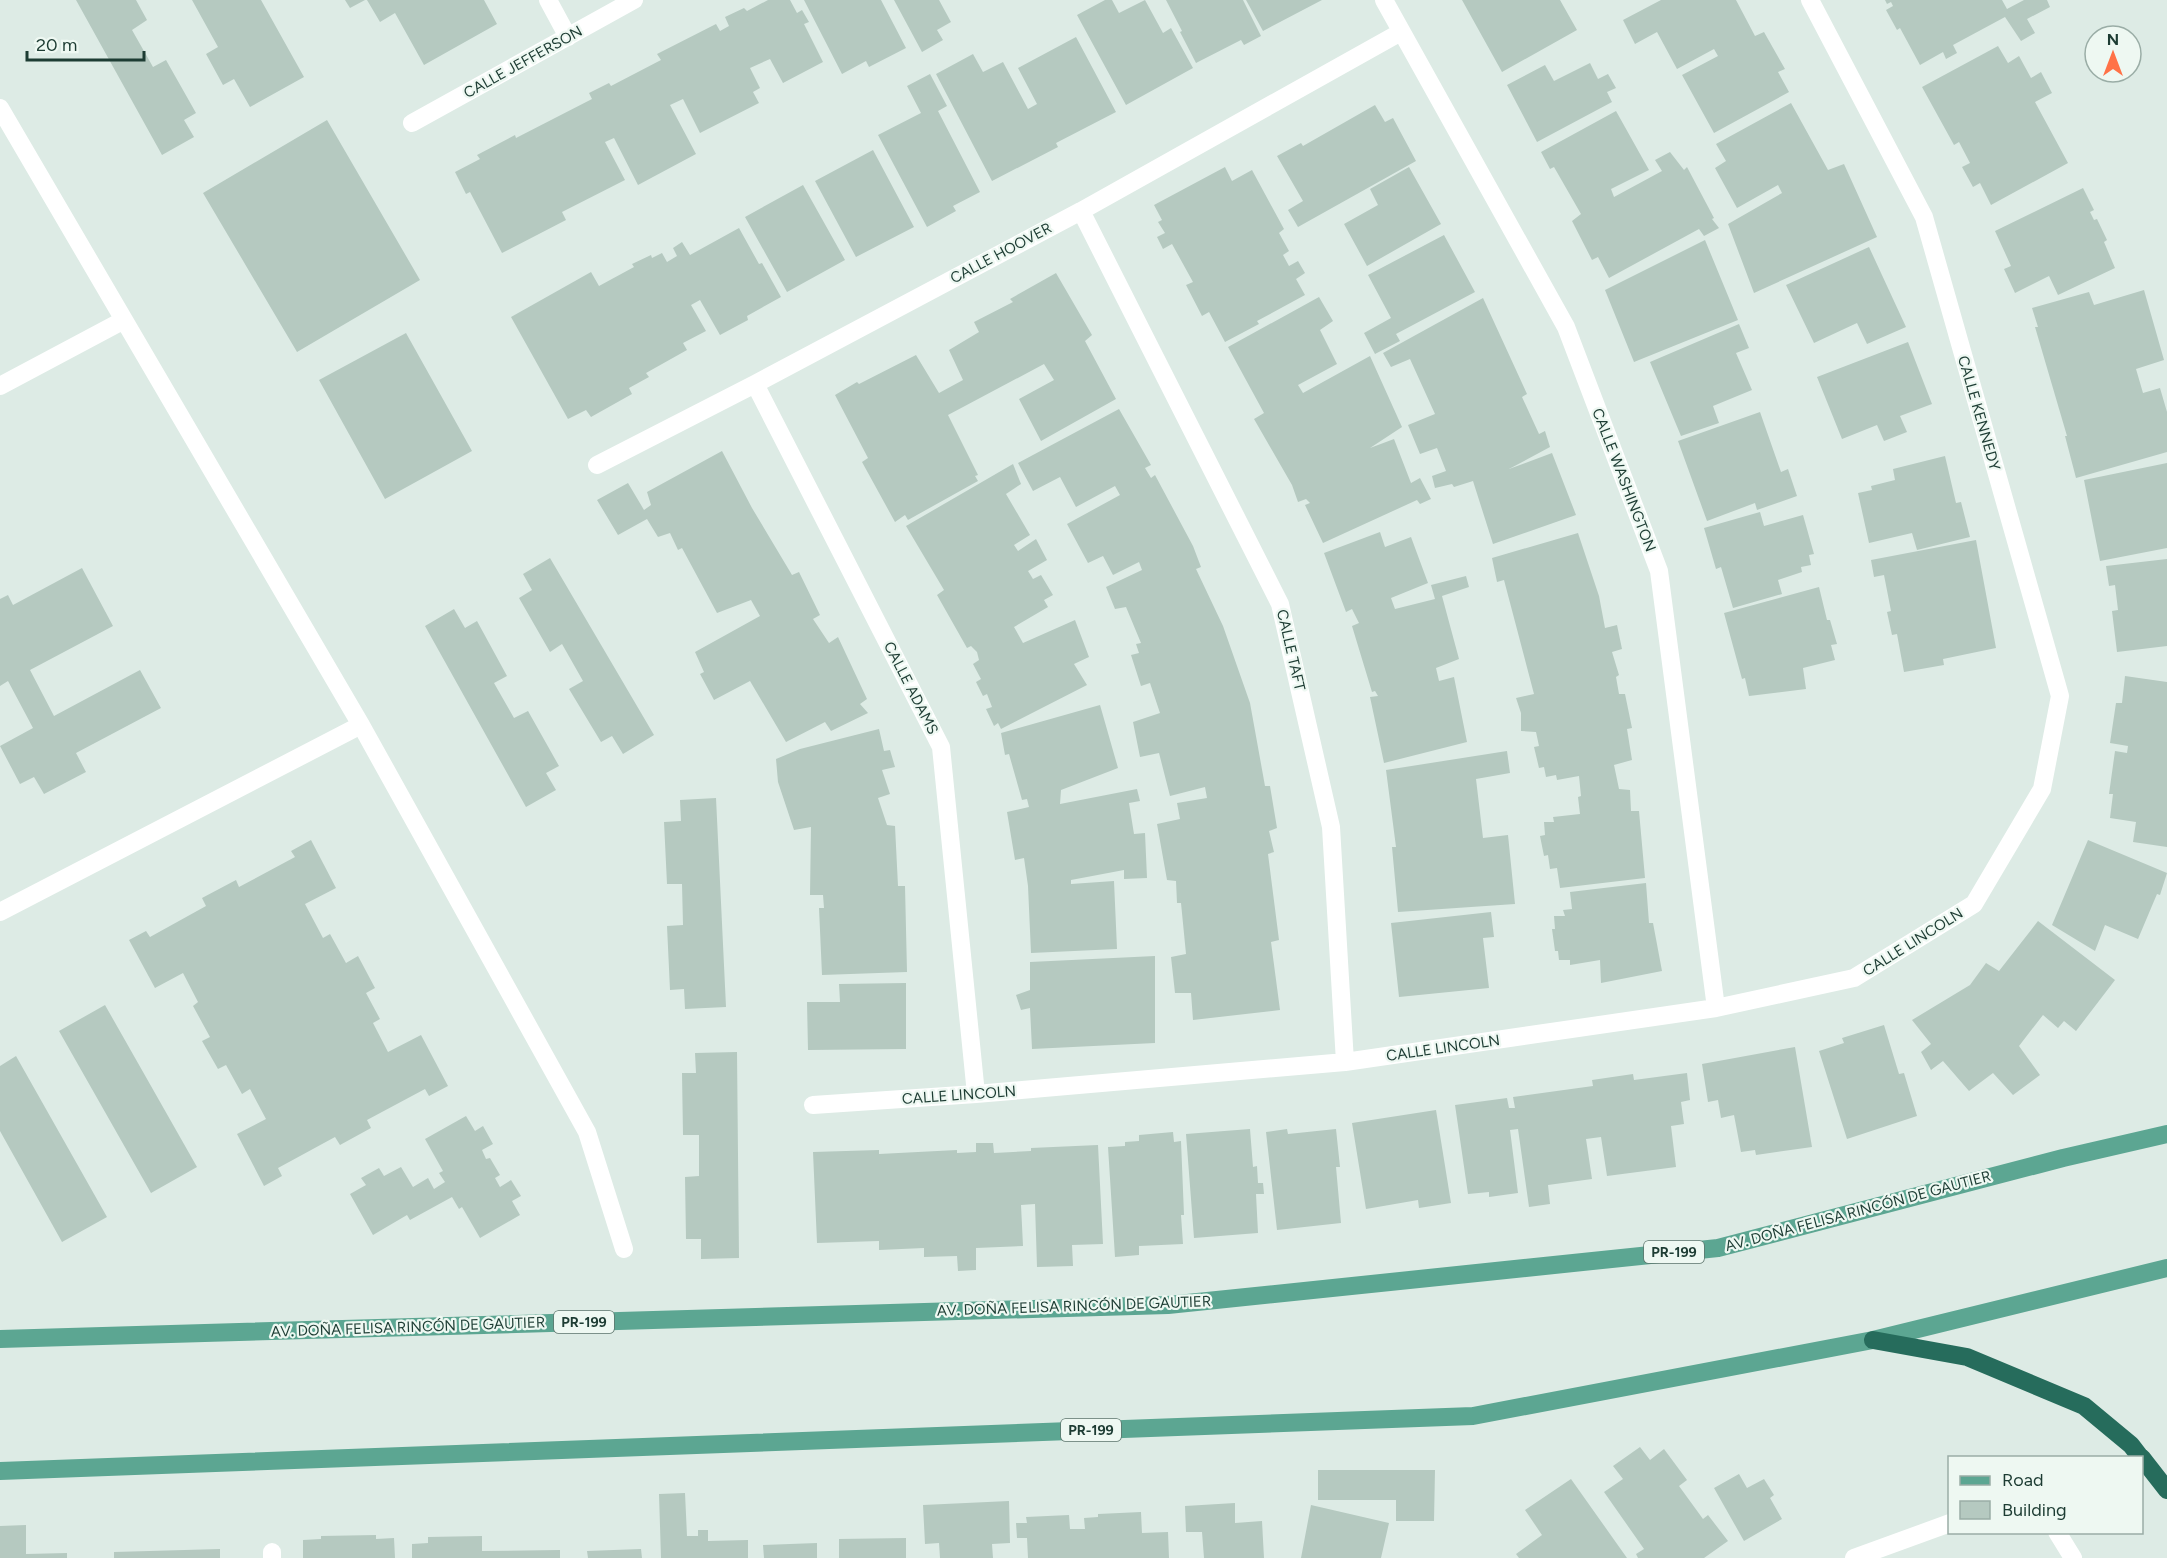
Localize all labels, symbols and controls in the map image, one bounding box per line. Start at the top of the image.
street label: CALLE JEFFERSON [461,22,585,102]
scale bar [27,24,144,62]
north arrow [2083,24,2143,84]
text: N [2107,30,2119,49]
text: 20 m [36,34,77,56]
street label: CALLE HOOVER [947,219,1055,287]
street label: CALLE KENNEDY [1954,354,2004,472]
street label: CALLE WASHINGTON [1588,406,1660,554]
street label: CALLE TAFT [1273,608,1309,693]
street label: CALLE ADAMS [880,639,942,737]
street label: CALLE LINCOLN [1860,904,1966,980]
street label: CALLE LINCOLN [1385,1031,1501,1065]
street label: CALLE LINCOLN [901,1082,1017,1108]
street label: AV. DOÑA FELISA RINCÓN DE GAUTIER [1723,1167,1993,1255]
road number: PR-199 [1644,1241,1704,1263]
street label: AV. DOÑA FELISA RINCÓN DE GAUTIER [937,1292,1211,1320]
road number: PR-199 [554,1311,614,1333]
street label: AV. DOÑA FELISA RINCÓN DE GAUTIER [271,1313,545,1341]
road number: PR-199 [1061,1419,1121,1441]
legend [1948,1456,2143,1534]
text: Road [2002,1469,2043,1491]
text: Building [2002,1499,2067,1521]

